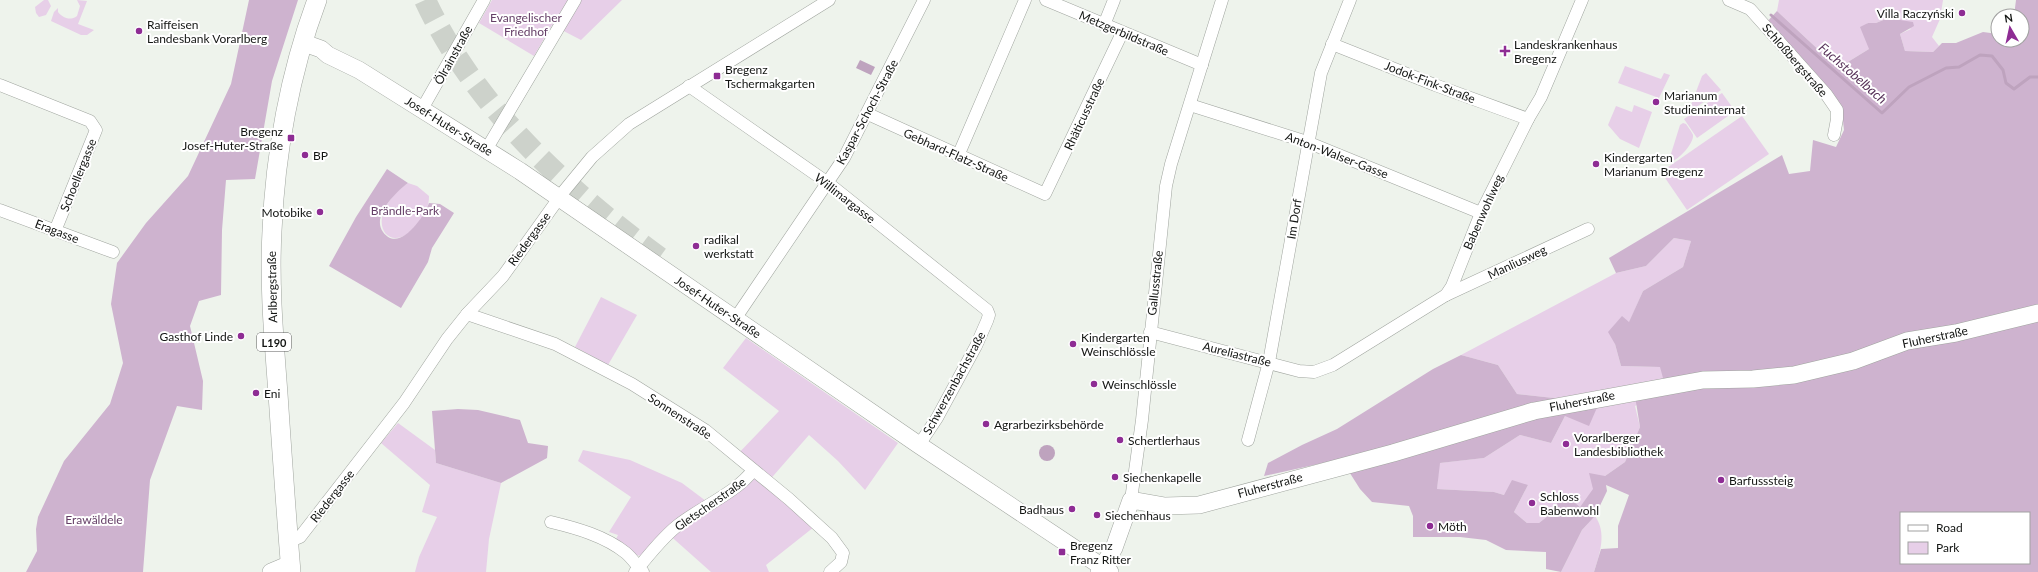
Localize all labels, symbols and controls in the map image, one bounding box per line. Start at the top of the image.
place label: Villa Raczyński [1877,6,1954,21]
street label: Metzgerbildstraße [1077,7,1171,59]
marker: Villa Raczyński [1957,8,1967,18]
north arrow [1990,8,2030,48]
park label: Evangelischer Friedhof [490,10,563,39]
text: N [2003,11,2014,25]
place label: Raiffeisen Landesbank Vorarlberg [147,17,267,46]
street label: Schloßbergstraße [1759,20,1831,100]
street label: Ölrainstraße [431,23,475,87]
marker: Raiffeisen Landesbank Vorarlberg [134,26,144,36]
place label: Landeskrankenhaus Bregenz [1514,37,1617,66]
water label: Fuchstobelbach [1816,39,1890,107]
marker: Landeskrankenhaus Bregenz [1499,45,1511,57]
street label: Kaspar-Schoch-Straße [833,57,901,167]
street label: Jodok-Fink-Straße [1382,58,1478,106]
place label: Bregenz Tschermakgarten [725,62,815,91]
marker: Bregenz Tschermakgarten [712,71,722,81]
street label: Rhäticusstraße [1061,75,1107,153]
place label: Marianum Studieninternat [1664,88,1746,117]
street label: Josef-Huter-Straße [402,93,496,159]
marker: Marianum Studieninternat [1651,97,1661,107]
place label: Bregenz Josef-Huter-Straße [182,124,284,153]
street label: Gebhard-Flatz-Straße [901,125,1011,185]
street label: Anton-Walser-Gasse [1284,128,1390,182]
marker: Bregenz Josef-Huter-Straße [286,133,296,143]
street label: Schoellergasse [57,136,99,214]
place label: BP [313,148,328,163]
marker: BP [300,150,310,160]
place label: Kindergarten Marianum Bregenz [1604,150,1704,179]
marker: Kindergarten Marianum Bregenz [1591,159,1601,169]
street label: Willimargasse [812,170,878,226]
street label: Babenwohlweg [1460,172,1506,252]
street label: Im Dorf [1283,197,1305,240]
park label: Brändle-Park [371,203,440,218]
place label: Motobike [262,205,312,220]
marker: Motobike [315,207,325,217]
street label: Riedergasse [504,209,554,269]
street label: Eragasse [33,216,81,246]
place label: radikal werkstatt [704,232,755,261]
marker: radikal werkstatt [691,241,701,251]
street label: Manliusweg [1485,242,1549,282]
street label: Gallusstraße [1144,250,1166,316]
street label: Arlbergstraße [264,251,280,323]
street label: Josef-Huter-Straße [672,273,764,341]
street label: Fluherstraße [1901,323,1969,351]
place label: Gasthof Linde [160,329,233,344]
street label: Schwerzenbachstraße [919,329,989,437]
place label: Kindergarten Weinschlössle [1081,330,1155,359]
marker: Gasthof Linde [236,331,246,341]
road number: L190 [257,333,291,351]
street label: Aureliastraße [1201,338,1273,370]
marker: Kindergarten Weinschlössle [1068,339,1078,349]
place label: Weinschlössle [1102,377,1176,392]
marker: Weinschlössle [1089,379,1099,389]
place label: Eni [264,386,280,401]
street label: Fluherstraße [1548,387,1616,415]
marker: Eni [251,388,261,398]
street label: Sonnenstraße [645,390,715,442]
place label: Agrarbezirksbehörde [994,417,1104,432]
marker: Agrarbezirksbehörde [981,419,991,429]
place label: Vorarlberger Landesbibliothek [1574,430,1664,459]
place label: Schertlerhaus [1128,433,1200,448]
marker: Schertlerhaus [1115,435,1125,445]
marker: Vorarlberger Landesbibliothek [1561,439,1571,449]
street label: Riedergasse [307,467,357,525]
street label: Fluherstraße [1236,469,1304,501]
place label: Siechenkapelle [1123,470,1201,485]
marker: Siechenkapelle [1110,472,1120,482]
place label: Barfusssteig [1729,473,1793,488]
street label: Gletscherstraße [672,474,748,534]
marker: Barfusssteig [1716,475,1726,485]
place label: Schloss Babenwohl [1540,489,1599,518]
marker: Schloss Babenwohl [1527,498,1537,508]
place label: Badhaus [1019,502,1064,517]
marker: Badhaus [1067,504,1077,514]
place label: Siechenhaus [1105,508,1171,523]
marker: Siechenhaus [1092,510,1102,520]
park label: Erawäldele [65,512,123,527]
legend [1900,512,2030,564]
place label: Möth [1438,519,1467,534]
text: Road [1936,520,1963,535]
marker: Möth [1425,521,1435,531]
place label: Bregenz Franz Ritter [1070,538,1132,567]
text: Park [1936,540,1960,555]
marker: Bregenz Franz Ritter [1057,547,1067,557]

